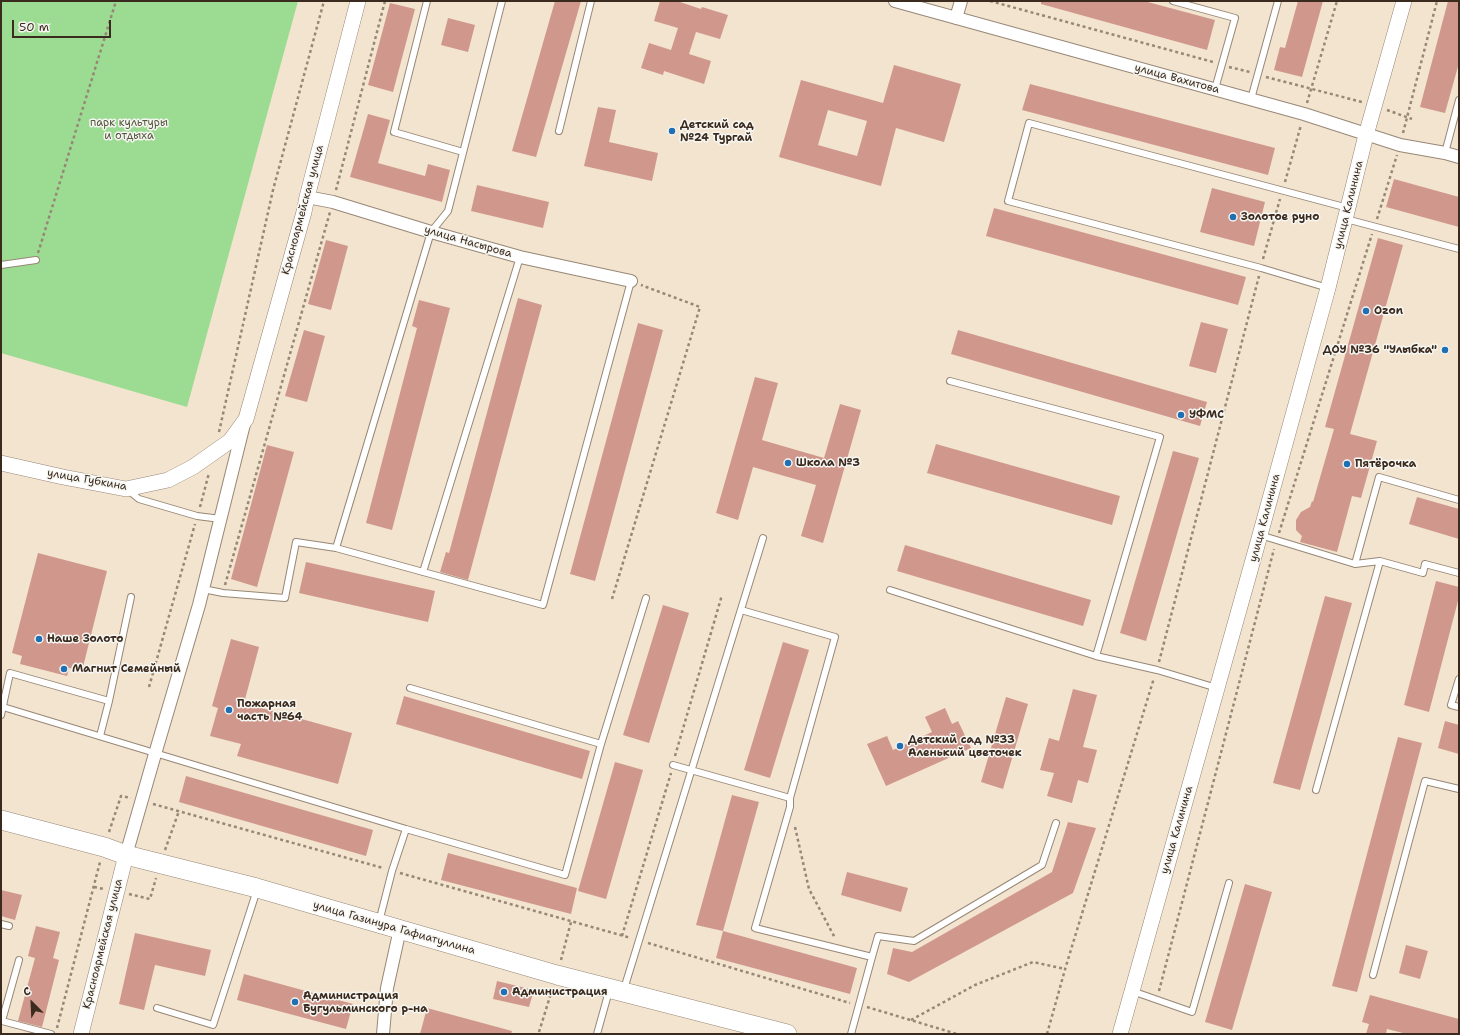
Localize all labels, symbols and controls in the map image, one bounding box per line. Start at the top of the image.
scale bar [14,12,113,38]
text: 50 m [19,19,49,35]
street label: улица Вахитова [1133,61,1221,97]
park label: парк культуры и отдыха [90,116,168,142]
place label: Детский сад №24 Тургай [680,118,754,144]
marker: Детский сад №24 Тургай [667,126,677,136]
street label: Красноармейская улица [279,144,327,276]
street label: улица Калинина [1332,159,1366,251]
place label: Золотое руно [1241,210,1319,224]
marker: Золотое руно [1228,212,1238,222]
street label: улица Насырова [423,223,513,261]
place label: Ozon [1374,304,1403,318]
marker: Ozon [1361,306,1371,316]
place label: ДОУ №36 "Улыбка" [1323,343,1437,357]
marker: ДОУ №36 "Улыбка" [1440,345,1450,355]
place label: УФМС [1189,408,1224,422]
marker: УФМС [1176,410,1186,420]
place label: Школа №3 [796,456,860,470]
place label: Пятёрочка [1355,457,1416,471]
marker: Школа №3 [783,458,793,468]
marker: Пятёрочка [1342,459,1352,469]
street label: улица Губкина [46,466,128,494]
street label: улица Калинина [1247,472,1283,564]
place label: Наше Золото [47,632,123,646]
marker: Наше Золото [34,634,44,644]
place label: Магнит Семейный [72,662,181,676]
marker: Магнит Семейный [59,664,69,674]
place label: Пожарная часть №64 [237,697,302,723]
marker: Пожарная часть №64 [224,705,234,715]
place label: Детский сад №33 Аленький цветочек [908,733,1022,759]
marker: Детский сад №33 Аленький цветочек [895,741,905,751]
street label: улица Калинина [1158,785,1196,875]
street label: Красноармейская улица [80,878,126,1010]
street label: улица Газинура Гафиатуллина [311,898,477,958]
north arrow [12,983,52,1023]
text: С [21,983,33,1000]
place label: Администрация [512,985,607,999]
marker: Администрация [499,987,509,997]
place label: Администрация Бугульминского р-на [303,989,428,1015]
marker: Администрация Бугульминского р-на [290,997,300,1007]

